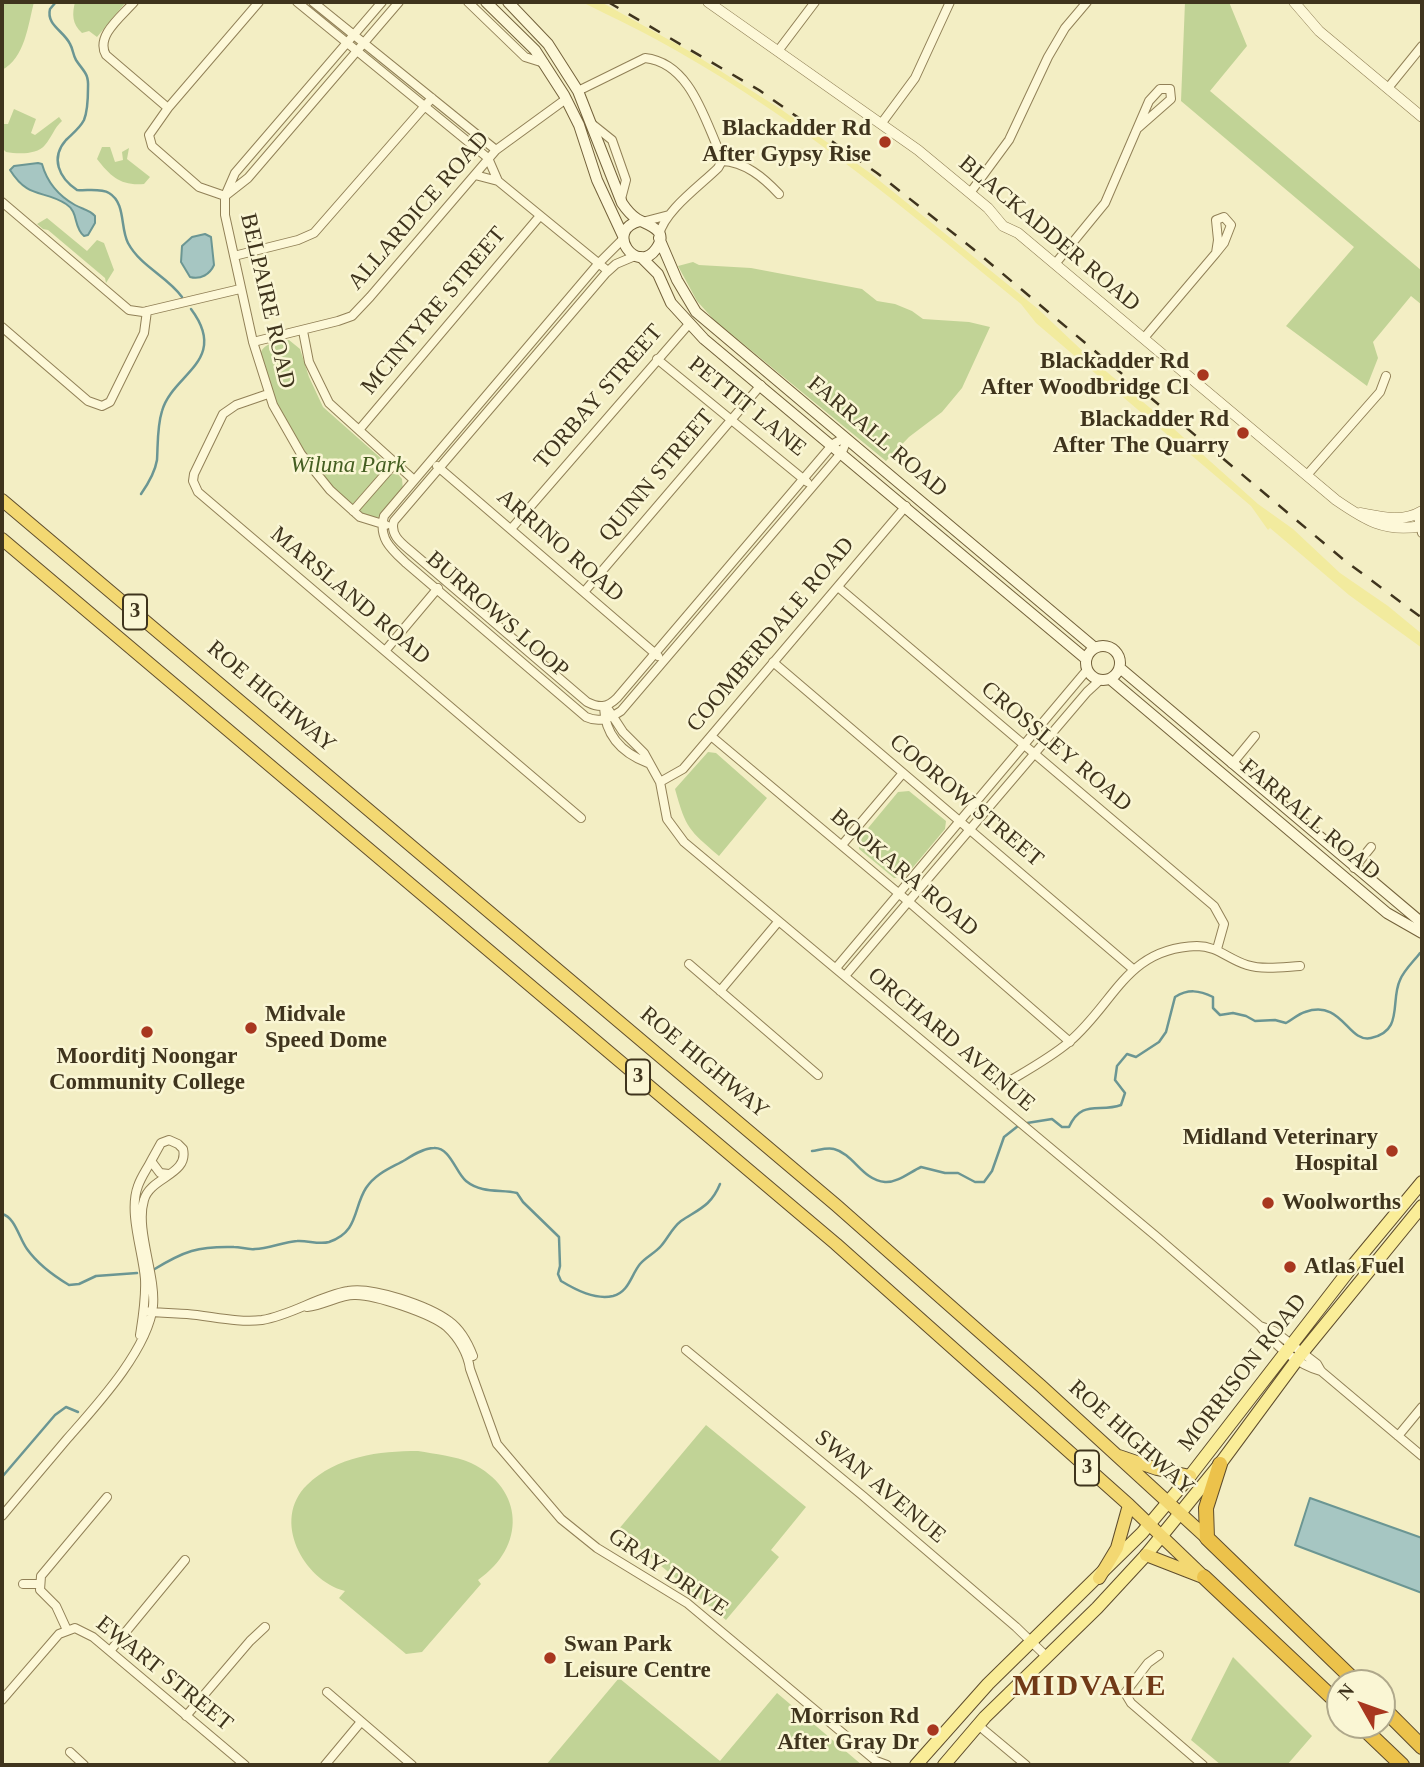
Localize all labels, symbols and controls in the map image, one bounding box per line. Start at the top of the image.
place label: Blackadder Rd After Gypsy Rise [702,115,871,169]
street label: ALLARDICE ROAD [343,126,495,296]
marker: Blackadder Rd After Gypsy Rise [877,134,893,150]
street label: BLACKADDER ROAD [953,150,1145,318]
street label: BELPAIRE ROAD [233,211,301,391]
street label: MCINTYRE STREET [356,222,512,400]
street label: TORBAY STREET [529,319,669,475]
place label: Blackadder Rd After Woodbridge Cl [981,348,1189,402]
street label: PETTIT LANE [682,351,812,463]
marker: Blackadder Rd After Woodbridge Cl [1195,367,1211,383]
street label: FARRALL ROAD [801,371,953,503]
street label: QUINN STREET [594,404,720,548]
place label: Blackadder Rd After The Quarry [1053,406,1229,460]
marker: Blackadder Rd After The Quarry [1235,425,1251,441]
park label: Wiluna Park [290,452,406,480]
street label: ARRINO ROAD [491,483,629,609]
street label: MARSLAND ROAD [265,521,435,671]
street label: COOMBERDALE ROAD [681,532,861,738]
street label: BURROWS LOOP [420,546,574,684]
road number: 3 [123,594,147,630]
street label: ROE HIGHWAY [201,635,341,759]
street label: CROSSLEY ROAD [975,676,1137,818]
street label: COOROW STREET [883,729,1049,873]
street label: FARRALL ROAD [1234,754,1386,886]
street label: BOOKARA ROAD [824,803,984,943]
street label: ORCHARD AVENUE [862,962,1040,1118]
place label: Midvale Speed Dome [265,1001,387,1055]
street label: ROE HIGHWAY [634,1001,774,1125]
marker: Midvale Speed Dome [243,1020,259,1036]
marker: Moorditj Noongar Community College [139,1024,155,1040]
place label: Moorditj Noongar Community College [49,1043,245,1097]
road number: 3 [626,1060,650,1094]
place label: Midland Veterinary Hospital [1183,1124,1378,1178]
marker: Midland Veterinary Hospital [1384,1143,1400,1159]
place label: Woolworths [1282,1189,1401,1217]
marker: Woolworths [1260,1195,1276,1211]
place label: Atlas Fuel [1304,1253,1404,1281]
marker: Atlas Fuel [1282,1259,1298,1275]
street label: MORRISON ROAD [1173,1289,1313,1457]
street label: ROE HIGHWAY [1062,1374,1200,1502]
street label: SWAN AVENUE [809,1424,951,1550]
road number: 3 [1075,1450,1099,1486]
street label: GRAY DRIVE [603,1523,733,1623]
street label: EWART STREET [90,1610,238,1738]
place label: Swan Park Leisure Centre [564,1631,711,1685]
marker: Swan Park Leisure Centre [542,1650,558,1666]
district label: MIDVALE [1013,1669,1167,1705]
north arrow [1326,1669,1396,1739]
text: N [1334,1679,1359,1703]
place label: Morrison Rd After Gray Dr [777,1703,919,1757]
marker: Morrison Rd After Gray Dr [925,1722,941,1738]

